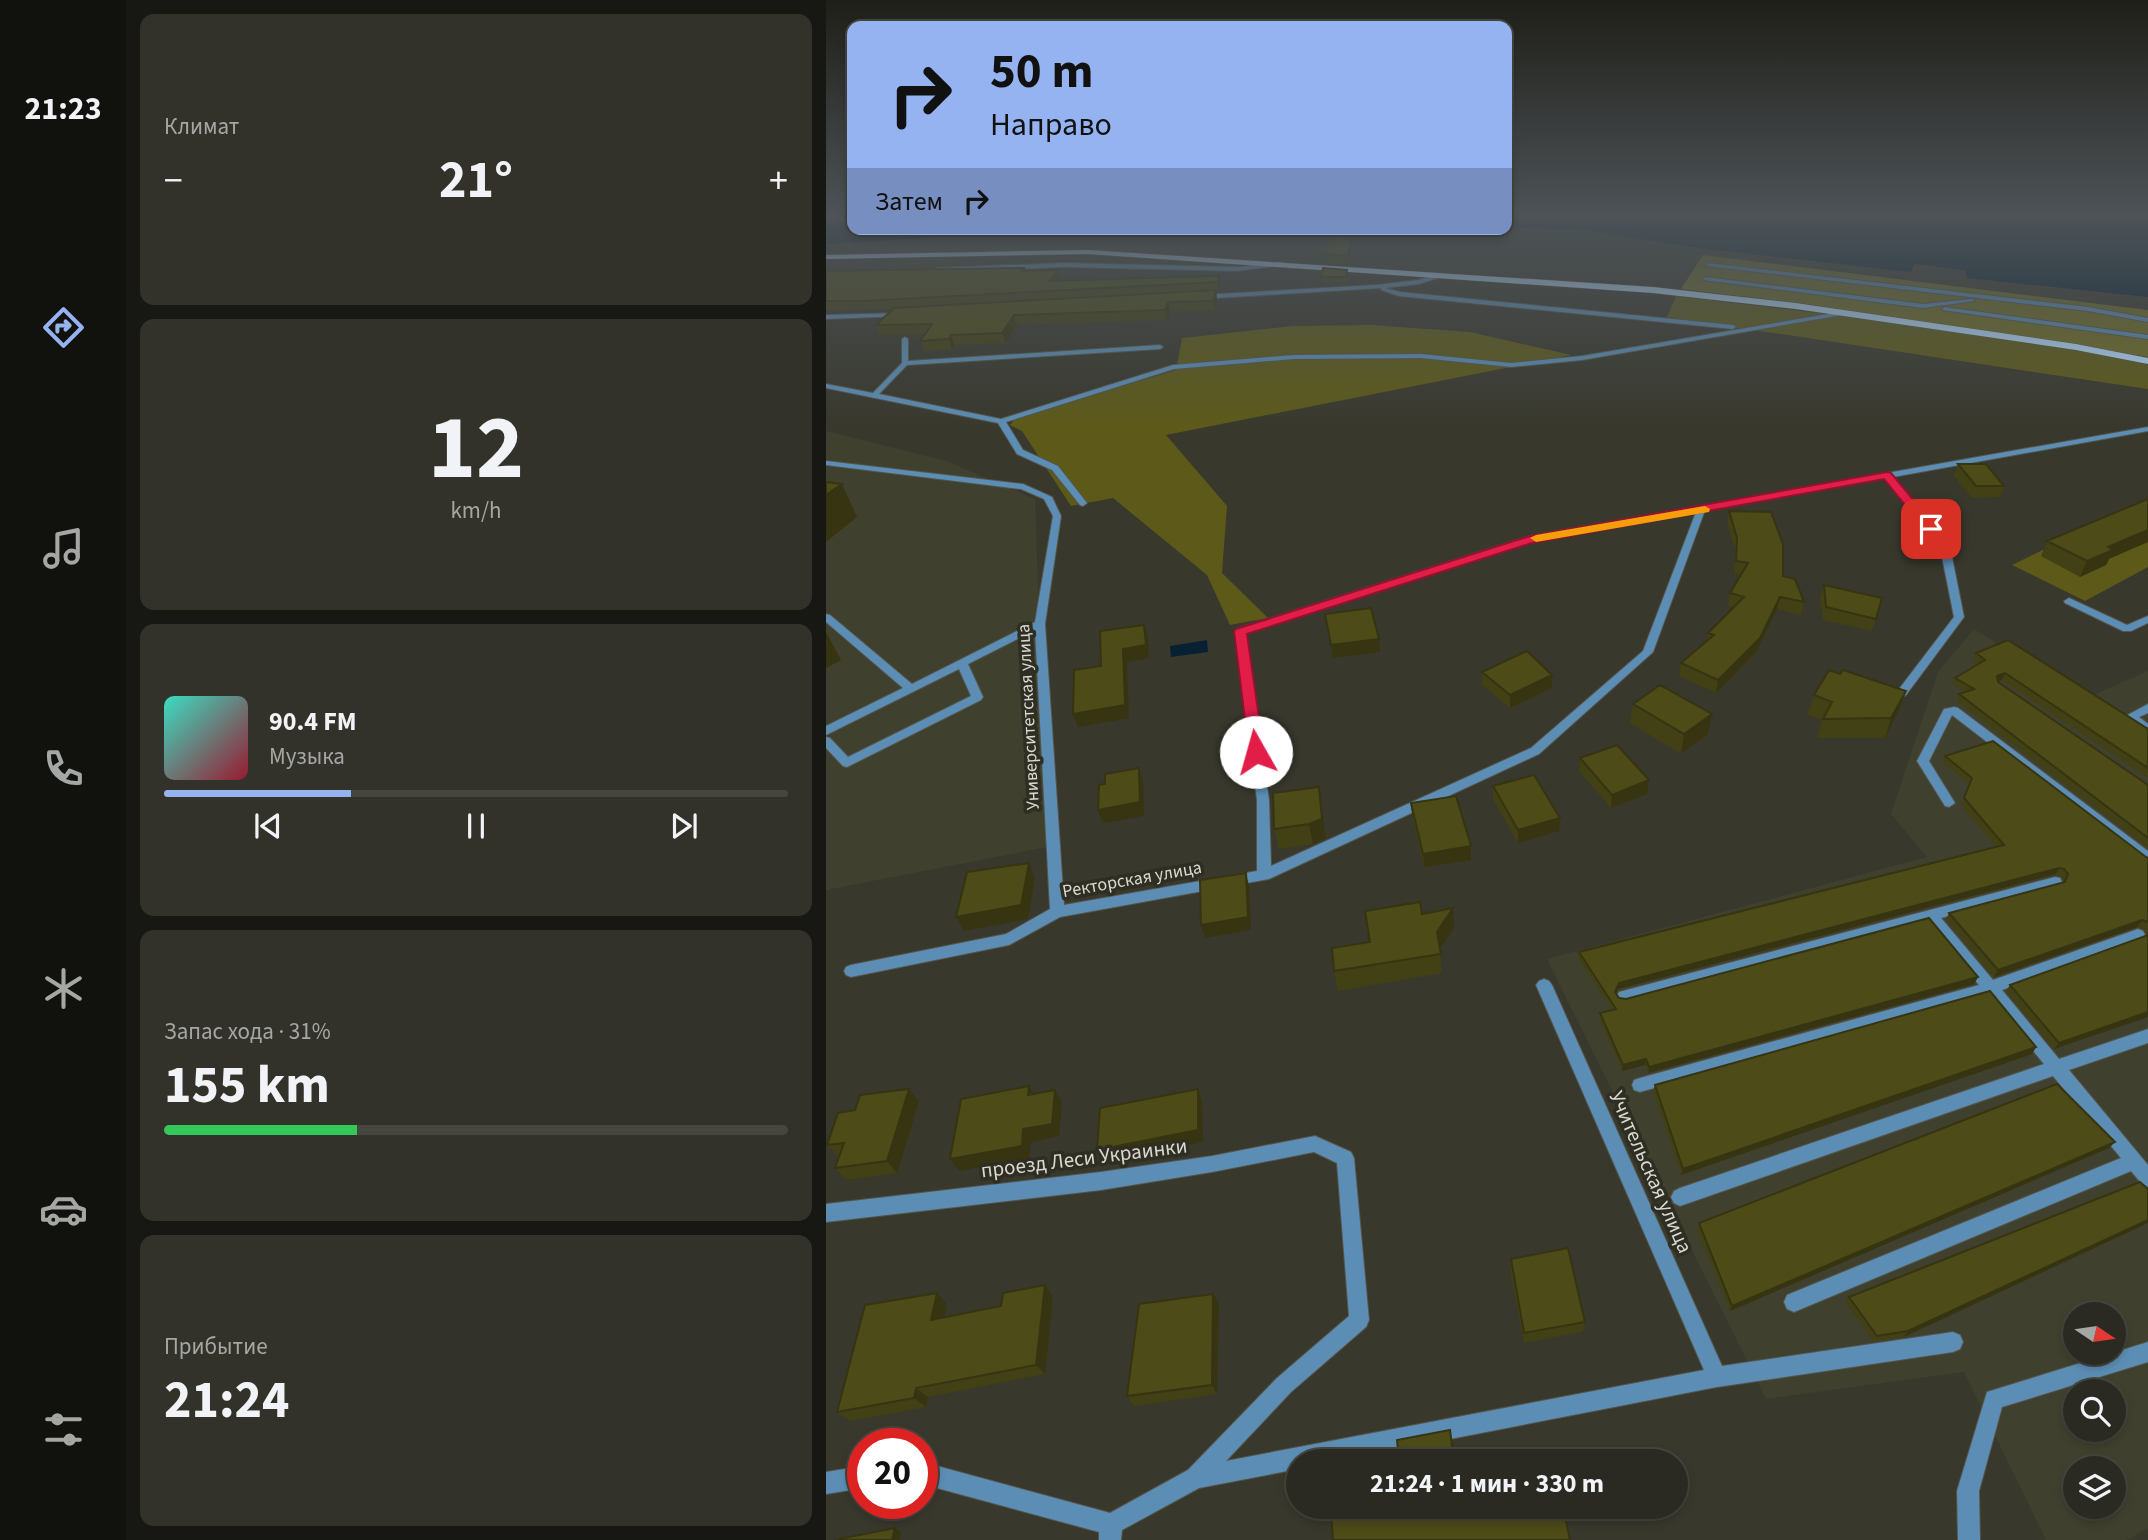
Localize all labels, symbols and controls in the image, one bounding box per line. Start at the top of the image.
text: 50 m [990,37,1094,107]
icon: right [875,49,966,140]
text: 21:23 [24,86,102,132]
text: Направо [990,102,1112,148]
text: Климат [164,110,239,143]
text: 21° [439,144,513,218]
text: − [164,154,183,208]
text: + [769,154,788,208]
icon: right [957,182,995,220]
text: Затем [875,183,943,220]
icon: directions [39,303,88,352]
text: 12 [428,384,524,513]
text: km/h [450,494,502,527]
pin [1901,499,1961,559]
icon: arrive [1912,510,1950,548]
icon: music [39,524,88,573]
street label: Университетская улица [1011,623,1046,811]
text: 90.4 FM [269,703,357,740]
position arrow [1219,715,1293,789]
text: Музыка [269,740,345,773]
icon: phone [39,744,88,793]
icon: previous [249,807,287,845]
icon: pause [457,807,495,845]
icon: next [665,807,703,845]
street label: Ректорская улица [1060,855,1204,904]
icon: climate [39,964,88,1013]
text: Запас хода · 31% [164,1015,331,1048]
text: 155 km [164,1049,330,1123]
street label: Учительская улица [1602,1086,1700,1258]
street label: проезд Леси Украинки [979,1130,1189,1186]
icon: car [39,1185,88,1234]
north arrow [2063,1302,2126,1365]
map controls [2063,1302,2126,1519]
text: Прибытие [164,1330,268,1363]
text: 21:24 [164,1364,289,1438]
button: search [2063,1379,2126,1442]
icon: filters [39,1405,88,1454]
speed limit sign: 20 [847,1428,938,1519]
button: layers [2063,1456,2126,1519]
text: 21:24 · 1 мин · 330 m [1370,1465,1604,1502]

